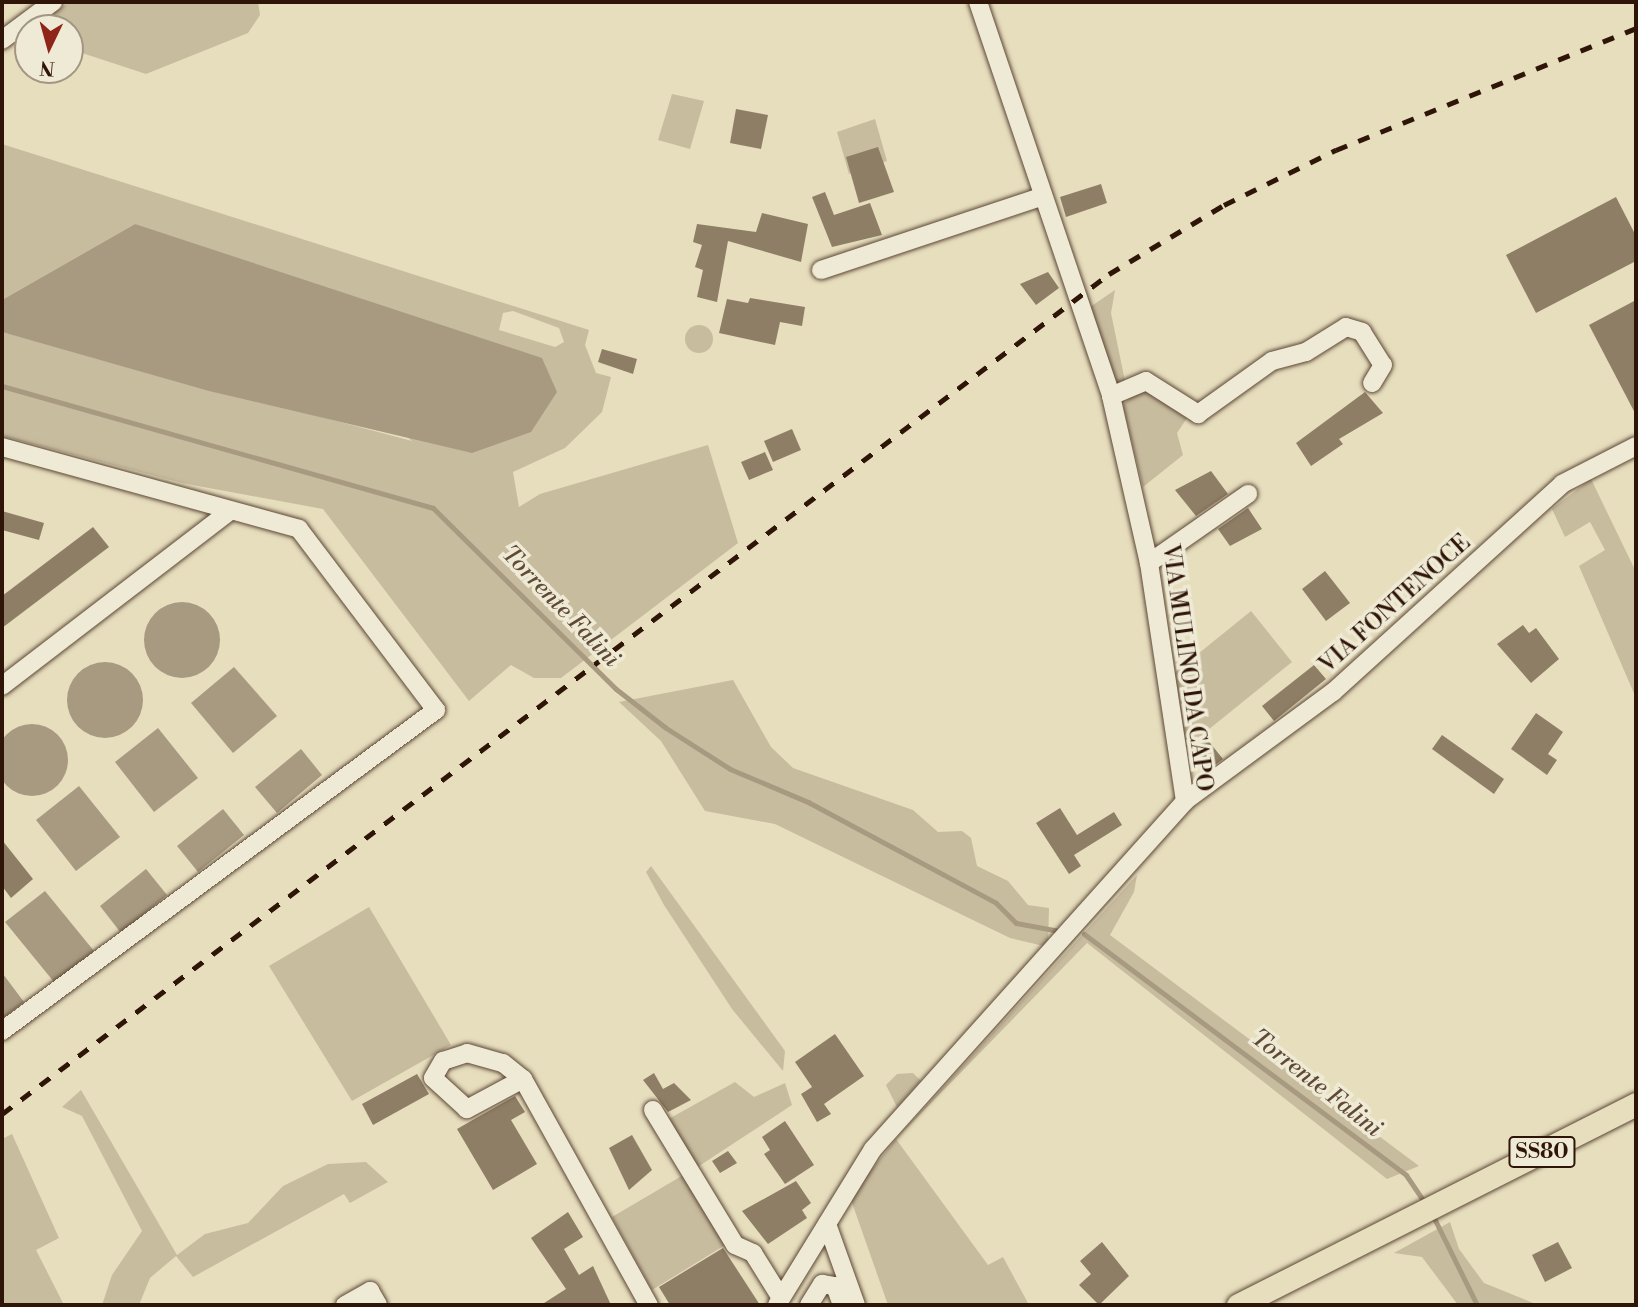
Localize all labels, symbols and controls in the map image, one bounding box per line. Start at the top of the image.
north arrow [14,14,84,84]
text: N [39,55,56,81]
street label: VIA FONTENOCE [1314,529,1476,679]
water label: Torrente Falini [495,540,625,674]
street label: VIA MULINO DA CAPO [1156,543,1218,793]
water label: Torrente Falini [1245,1024,1387,1144]
road number: SS80 [1507,1134,1577,1170]

